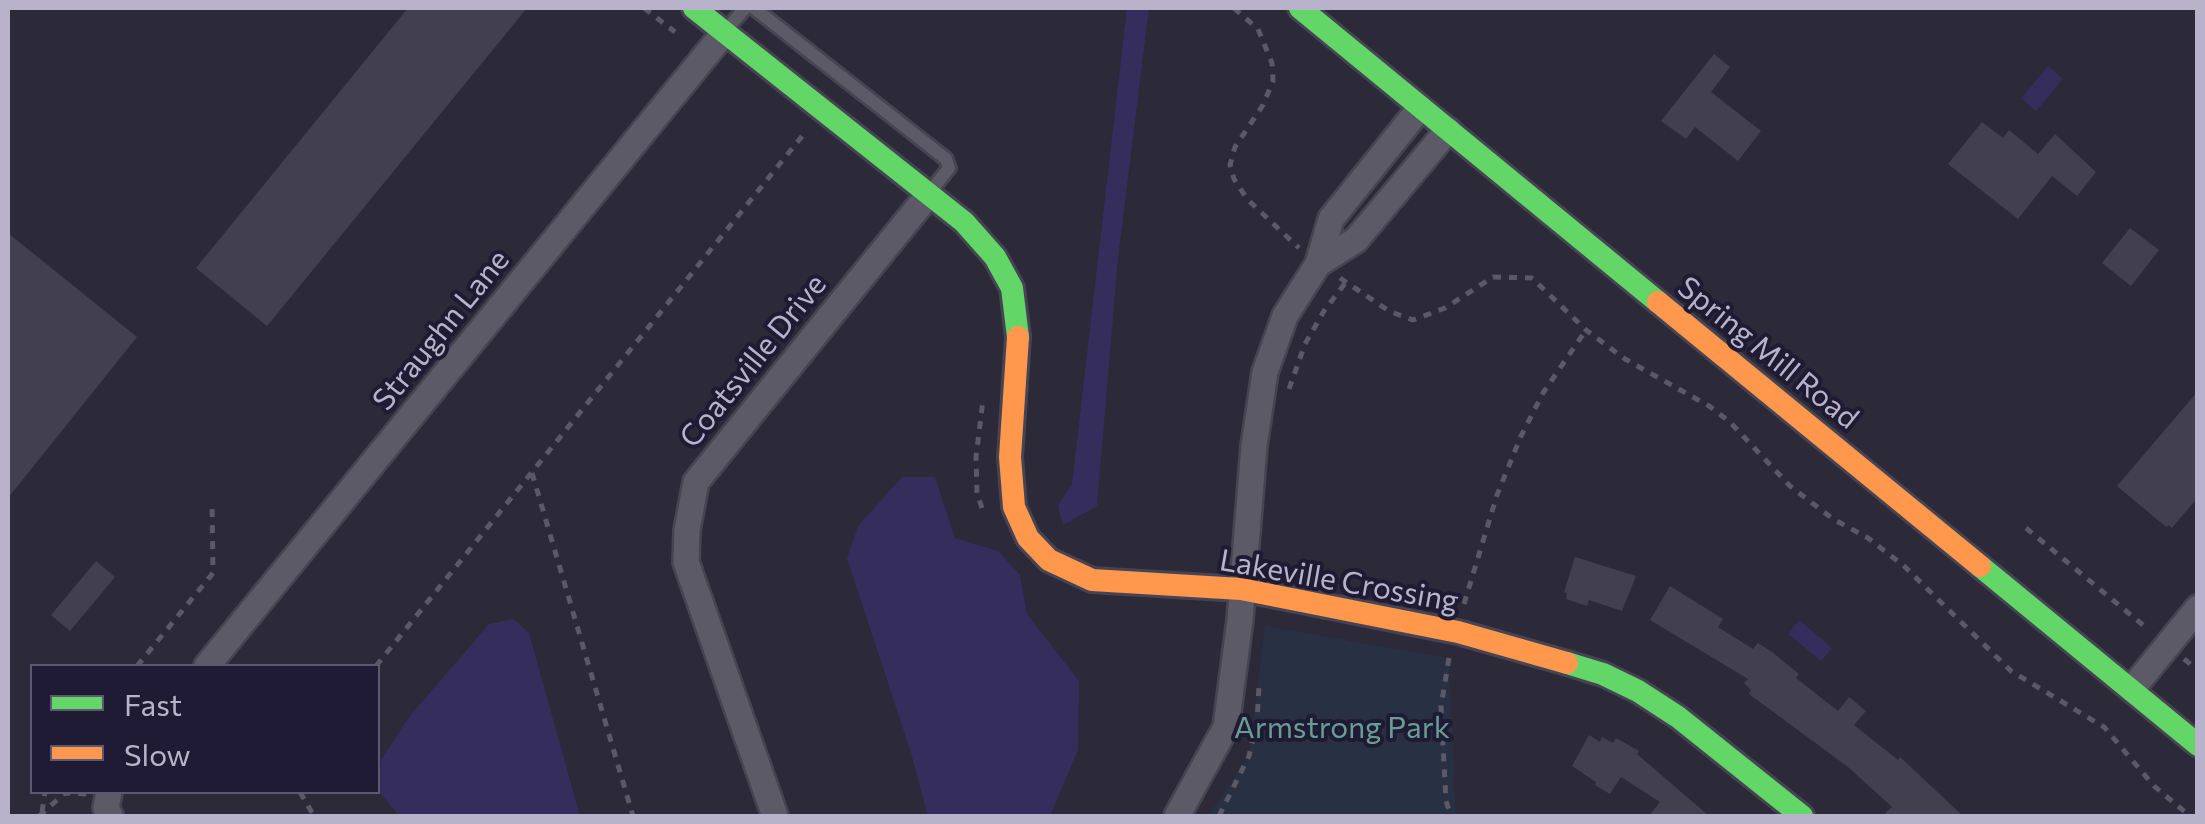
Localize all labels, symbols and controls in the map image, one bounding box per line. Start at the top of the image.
street label: Straughn Lane [365,243,517,417]
street label: Coatsville Drive [672,267,834,455]
street label: Spring Mill Road [1671,269,1865,437]
street label: Lakeville Crossing [1217,542,1461,620]
legend [30,664,380,794]
text: Fast [124,685,182,722]
park label: Armstrong Park [1234,710,1450,746]
text: Slow [124,735,191,772]

